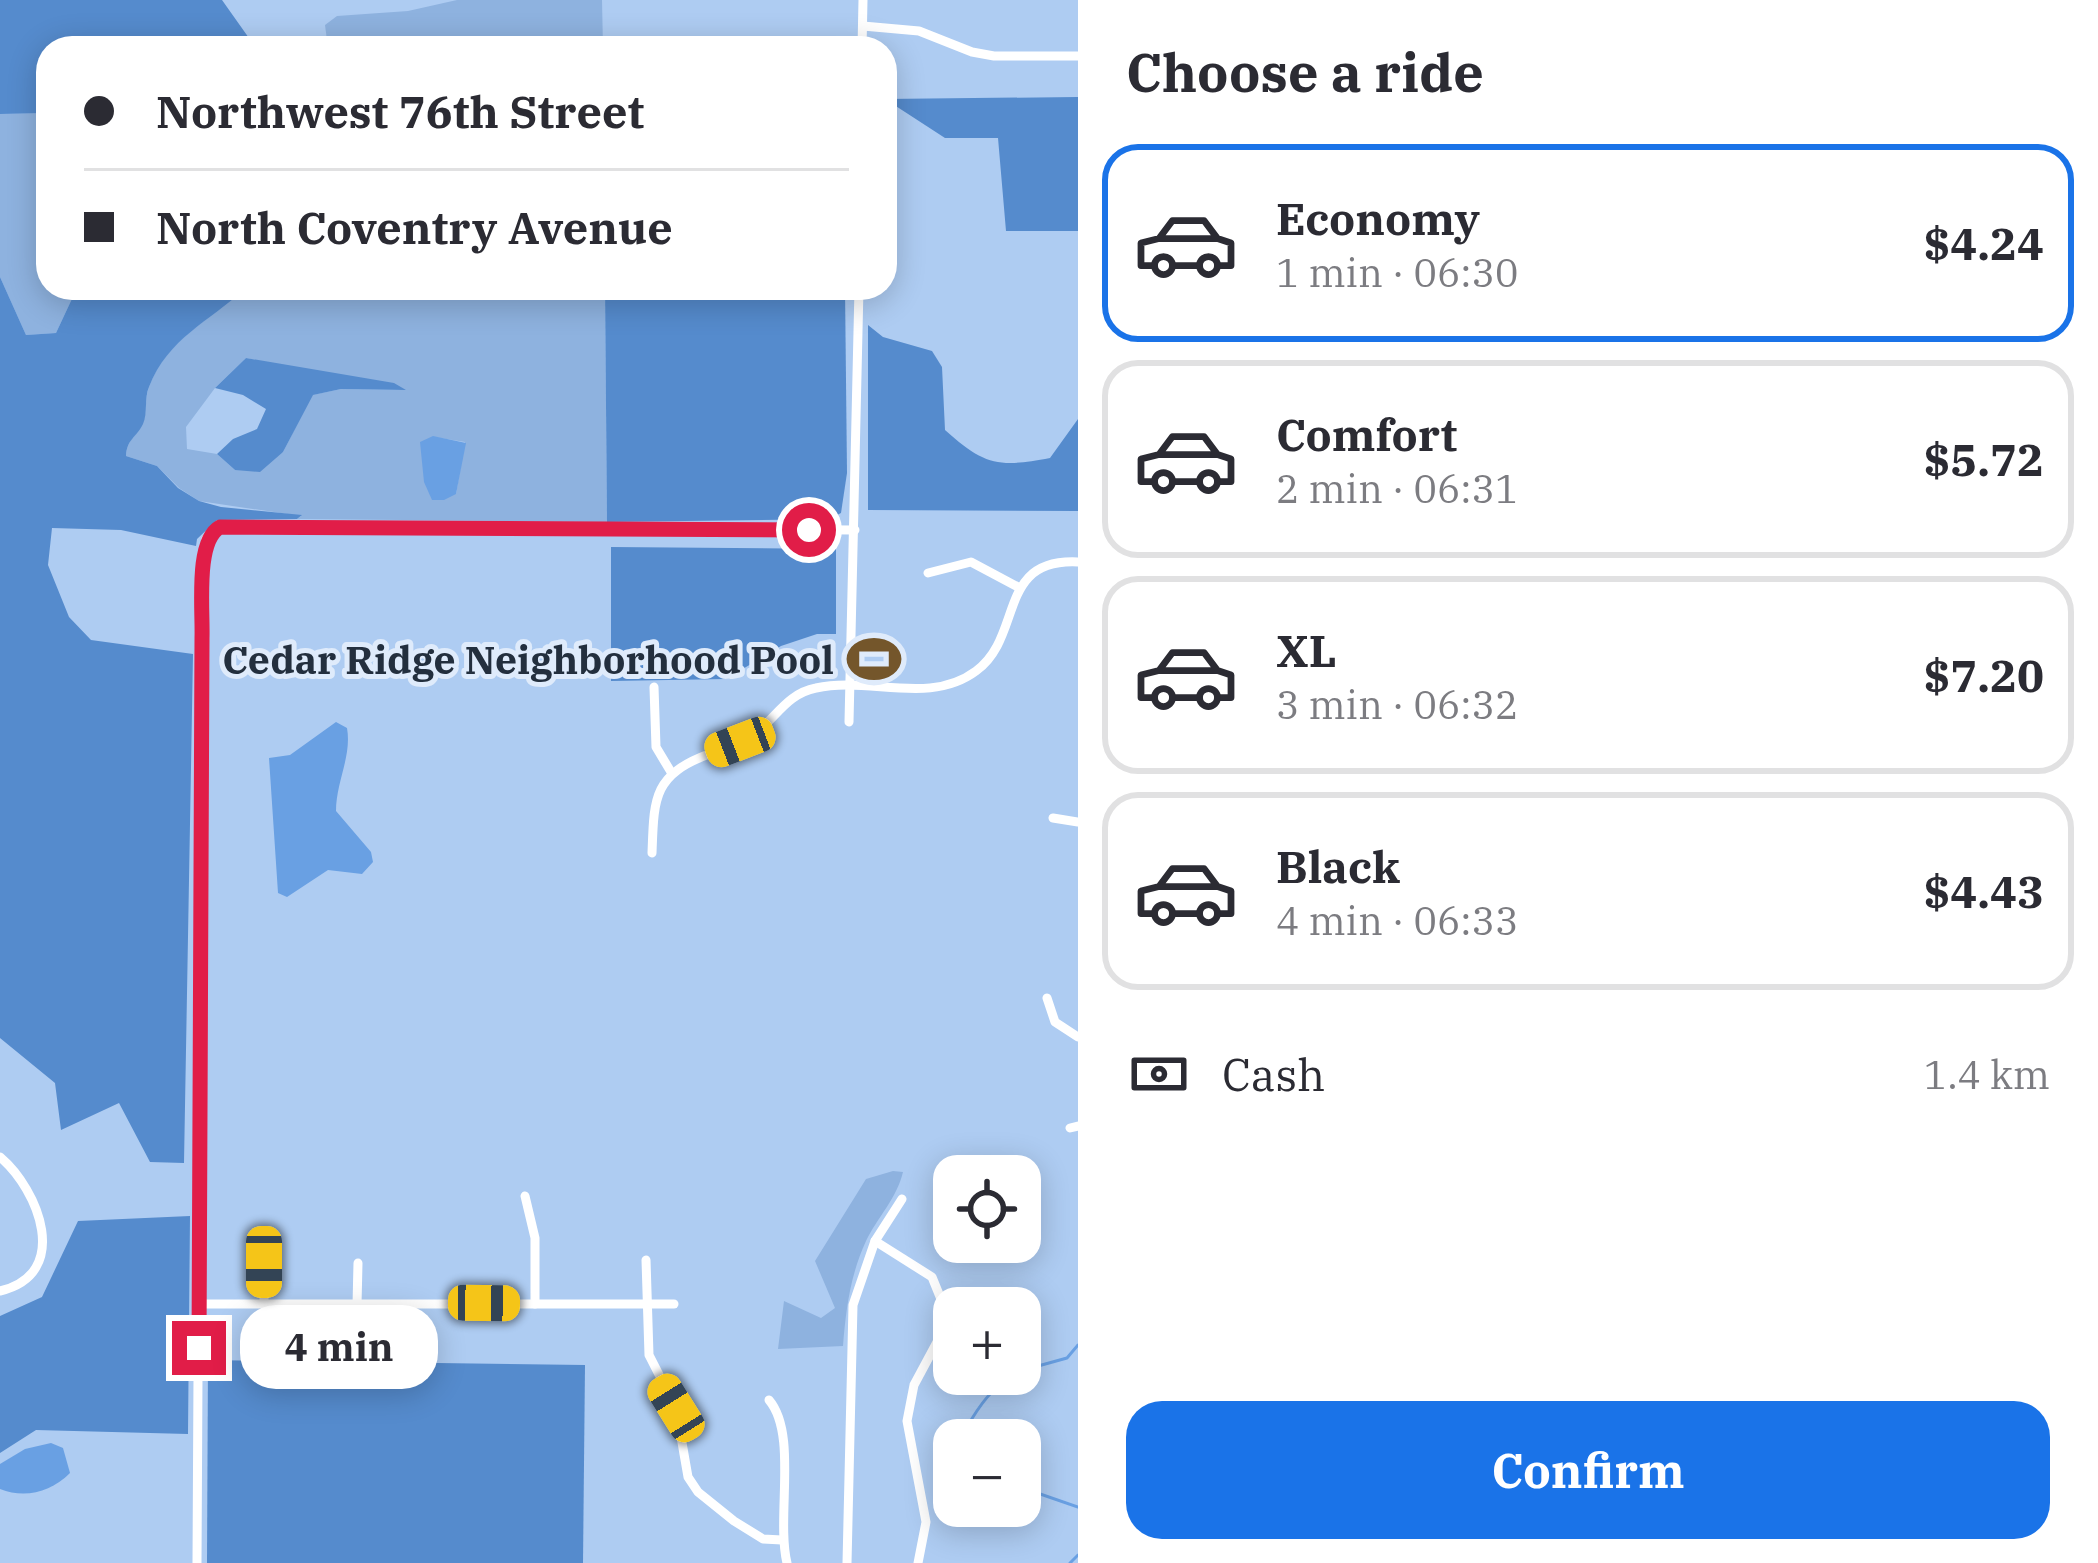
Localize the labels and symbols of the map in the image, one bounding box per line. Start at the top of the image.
route start [782,503,836,557]
sports icon: Cedar Ridge Neighborhood Pool [845,630,903,688]
place label: Cedar Ridge Neighborhood Pool [222,634,834,685]
car [700,712,780,772]
car [246,1226,282,1298]
car [448,1284,520,1322]
callout: 4 min [241,1306,439,1390]
route end [172,1321,226,1375]
car [642,1368,710,1448]

